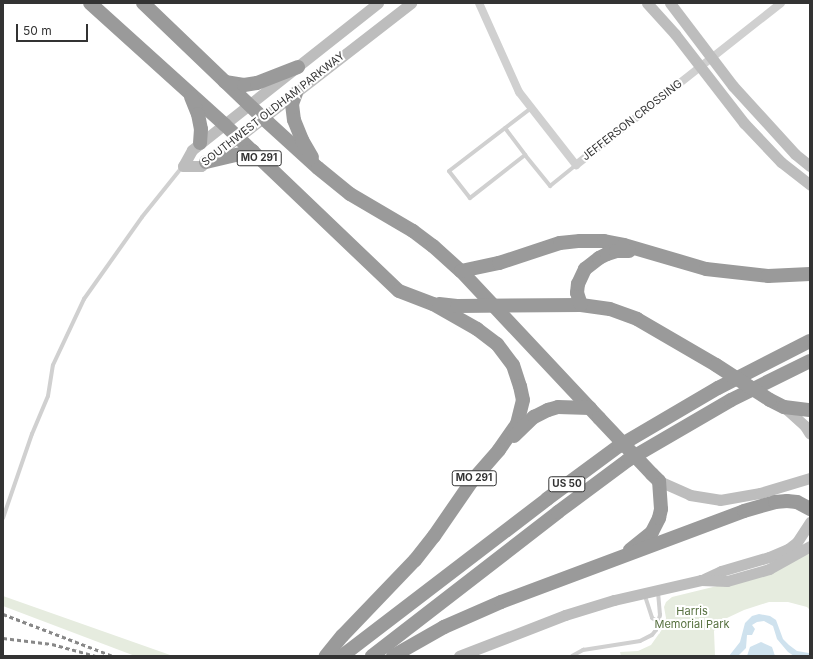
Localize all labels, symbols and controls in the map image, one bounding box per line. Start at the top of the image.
scale bar [18,16,90,42]
text: 50 m [23,23,52,38]
street label: SOUTHWEST OLDHAM PARKWAY [199,49,347,169]
street label: JEFFERSON CROSSING [579,77,685,163]
road number: MO 291 [236,150,282,166]
road number: MO 291 [451,470,497,486]
road number: US 50 [548,476,586,492]
park label: Harris Memorial Park [654,605,730,631]

